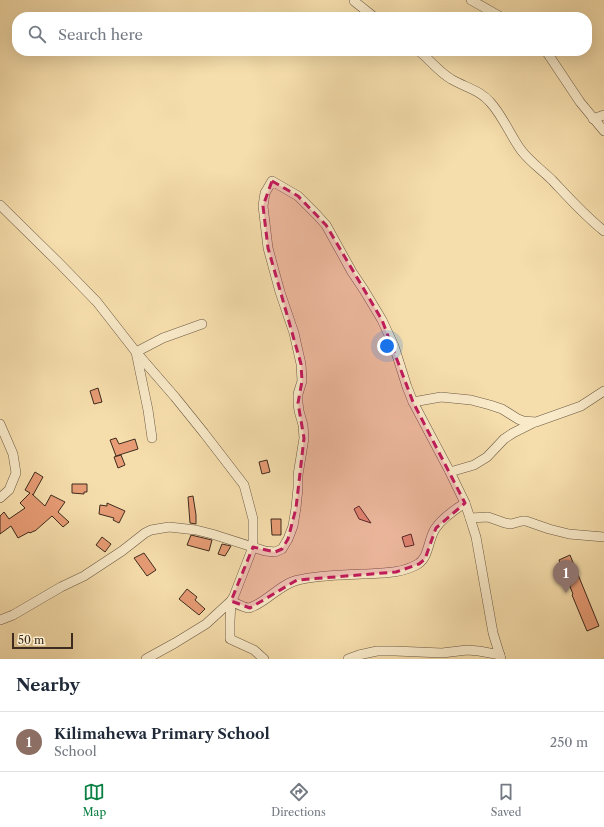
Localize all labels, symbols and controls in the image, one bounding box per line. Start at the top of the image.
search box [12,12,592,56]
icon: search [26,23,48,45]
text: Search here [58,25,143,44]
your location [377,336,397,356]
pin: 1 [553,560,579,593]
scale bar [12,631,73,650]
text: 50 m [18,633,44,647]
text: Nearby [16,675,80,695]
text: Kilimahewa Primary School [54,724,270,743]
text: 1 [26,734,32,750]
text: 250 m [550,734,588,750]
text: School [54,743,97,759]
tab: Map [83,781,106,819]
tab: Directions [271,781,326,819]
tab: Saved [491,781,521,819]

